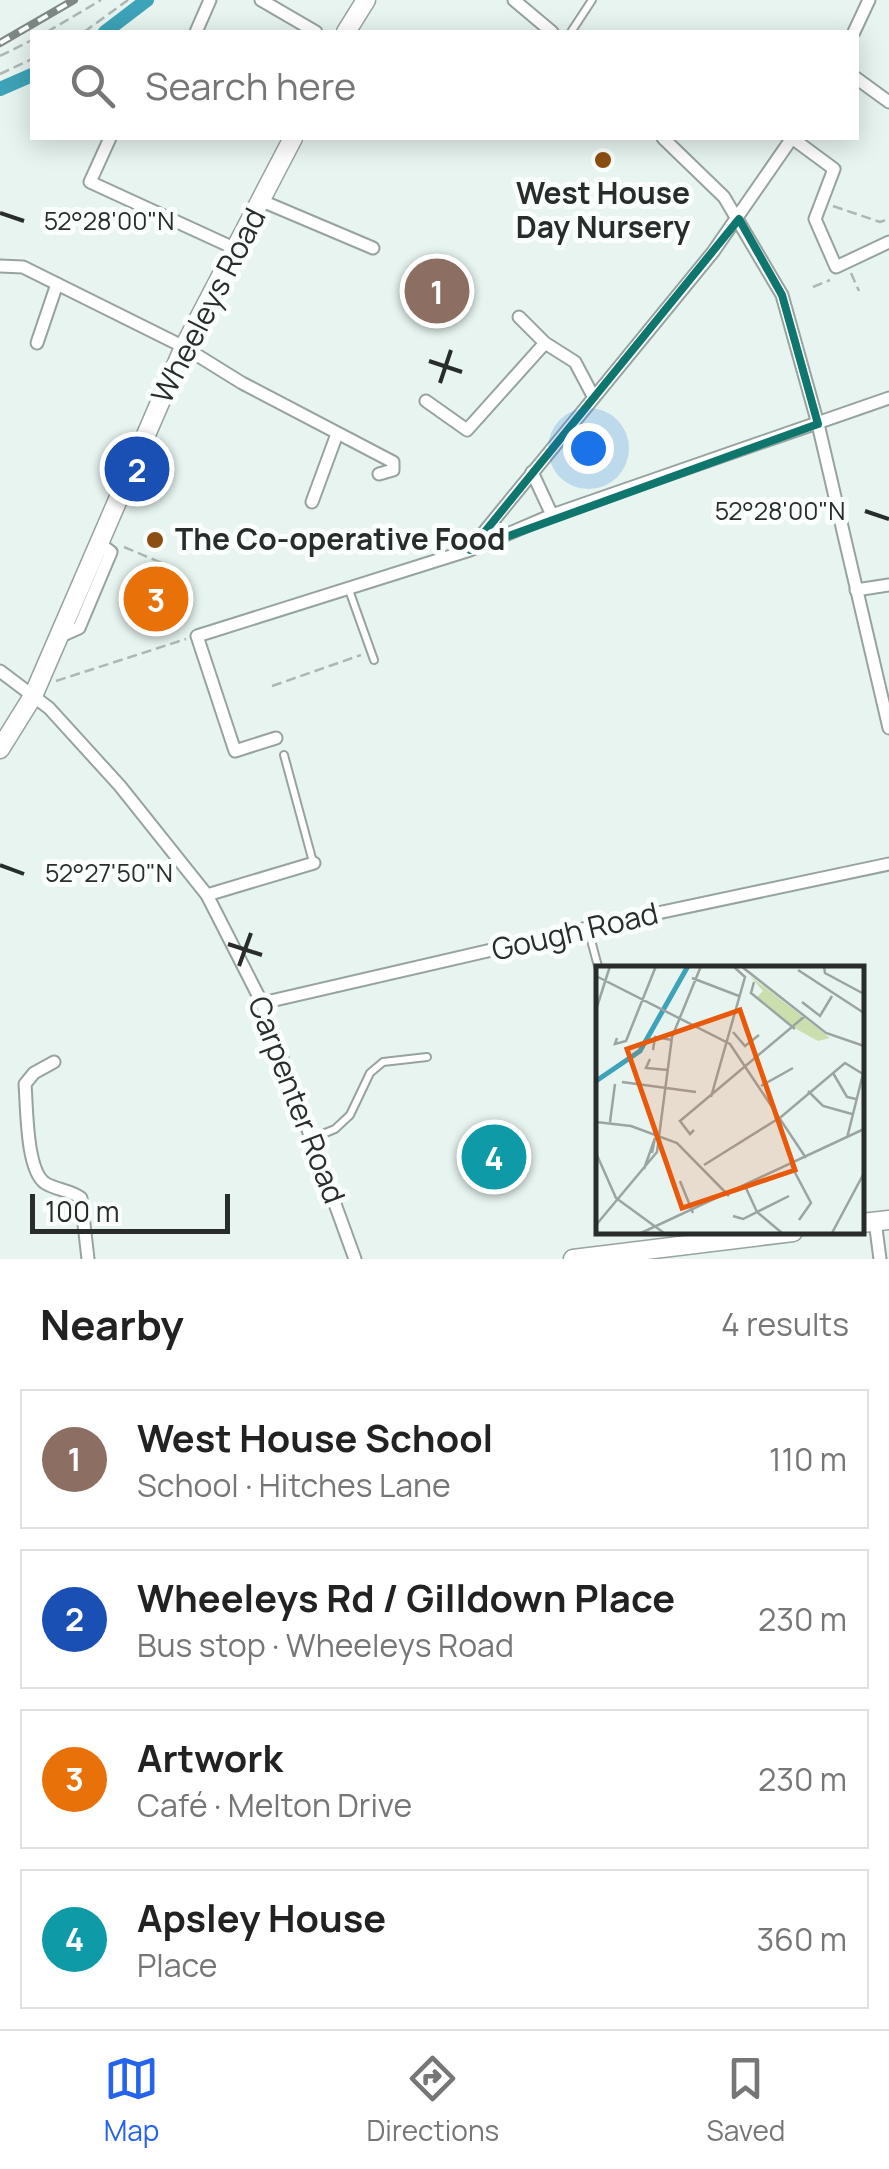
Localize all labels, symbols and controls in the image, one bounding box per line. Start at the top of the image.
search box [30,30,859,140]
icon: search [65,58,120,113]
text: Search here [145,59,356,111]
marker: West House Day Nursery [592,149,614,171]
place label: West House Day Nursery [516,172,690,247]
street label: Wheeleys Road [141,201,274,410]
text: 52°28'00"N [44,203,174,238]
pin: 1 [404,254,470,328]
your location [563,423,614,474]
pin: 2 [104,432,170,506]
text: 52°28'00"N [715,493,845,528]
place label: The Co-operative Food [175,518,506,559]
marker: The Co-operative Food [144,529,166,551]
pin: 3 [124,562,188,636]
text: 52°27'50"N [45,855,173,890]
street label: Gough Road [488,892,662,970]
inset map [596,966,864,1234]
street label: Carpenter Road [239,990,356,1209]
pin: 4 [462,1120,526,1194]
scale bar [30,1189,230,1234]
text: 100 m [45,1192,119,1230]
text: Nearby [40,1295,184,1353]
text: 4 results [721,1302,849,1346]
text: West House School [137,1411,493,1463]
text: 1 [67,1437,82,1481]
text: 110 m [769,1437,847,1481]
text: School · Hitches Lane [137,1463,451,1507]
text: Wheeleys Rd / Gilldown Place [137,1571,675,1623]
text: 2 [65,1597,84,1641]
text: 230 m [758,1597,847,1641]
text: Bus stop · Wheeleys Road [137,1623,514,1667]
text: Artwork [137,1731,283,1783]
text: 3 [65,1757,84,1801]
text: 230 m [758,1757,847,1801]
text: Café · Melton Drive [137,1783,412,1827]
text: Apsley House [137,1891,386,1943]
text: 4 [65,1917,84,1961]
text: 360 m [756,1917,847,1961]
text: Place [137,1943,218,1987]
tab: Map [104,2051,159,2149]
tab: Directions [367,2051,499,2149]
tab: Saved [706,2051,785,2149]

